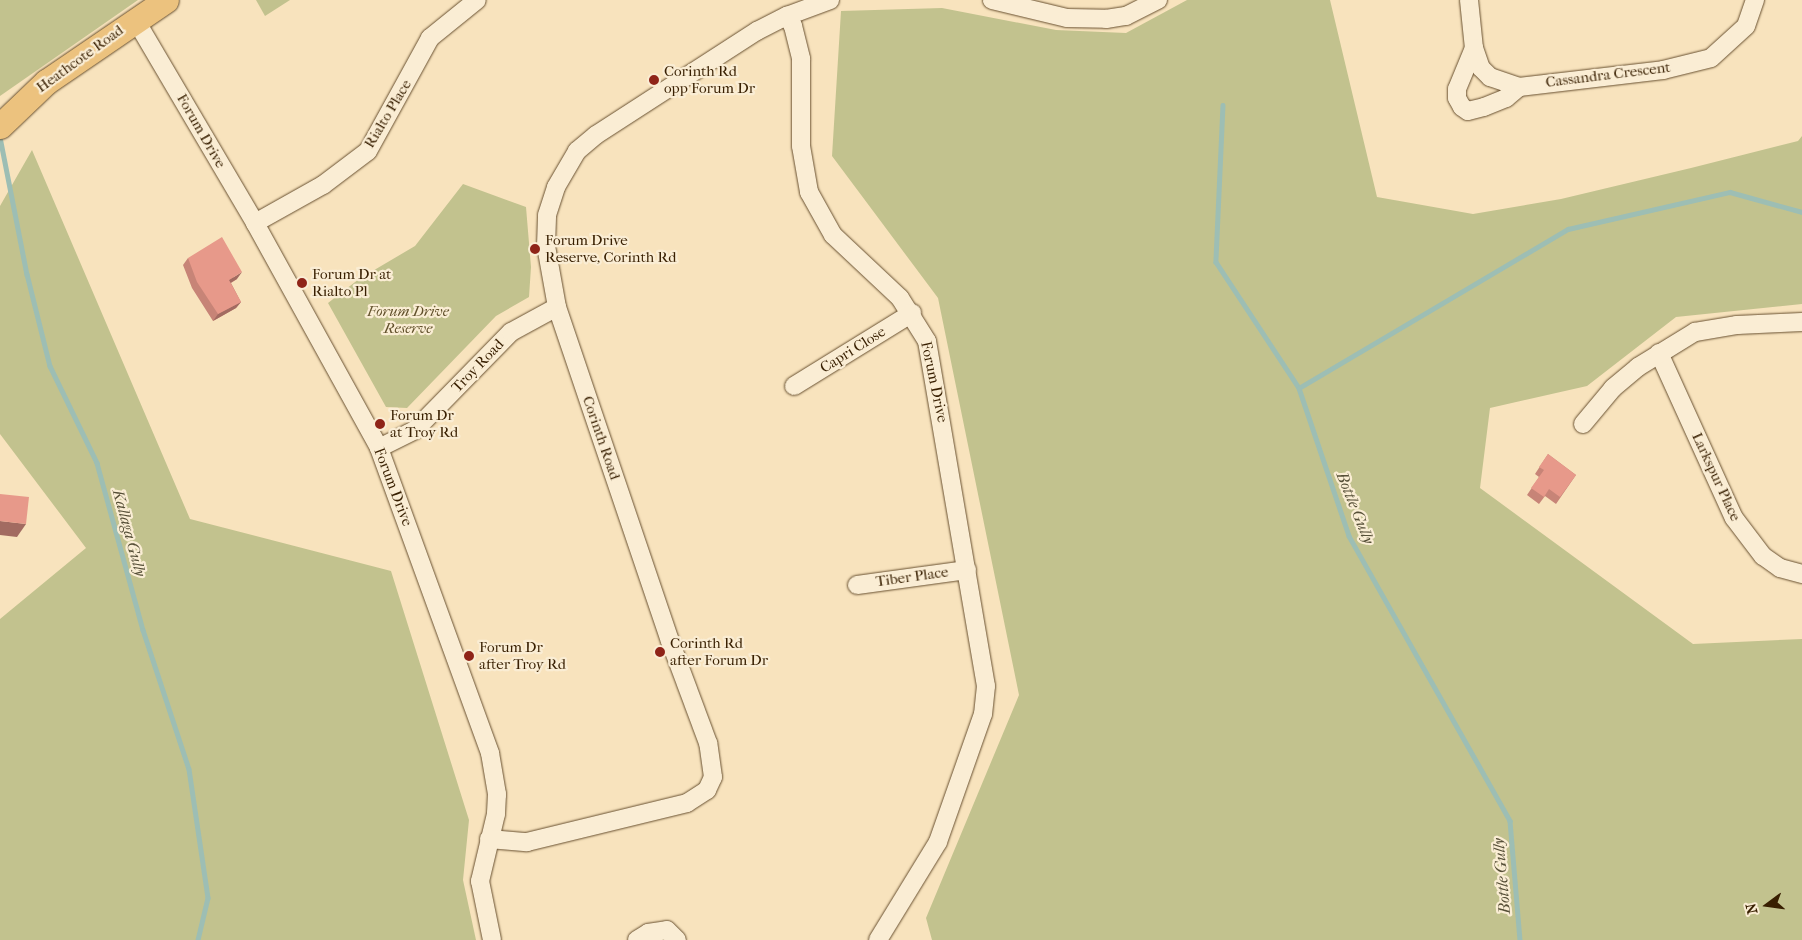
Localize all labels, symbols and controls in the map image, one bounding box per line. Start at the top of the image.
street label: Heathcote Road [33,21,127,97]
street label: Cassandra Crescent [1545,58,1671,92]
place label: Corinth Rd opp Forum Dr [664,62,755,97]
marker: Corinth Rd opp Forum Dr [648,74,660,86]
street label: Rialto Place [361,77,415,151]
street label: Forum Drive [173,91,229,171]
place label: Forum Drive Reserve, Corinth Rd [545,231,676,266]
marker: Forum Drive Reserve, Corinth Rd [529,243,541,255]
place label: Forum Dr at Rialto Pl [312,265,391,300]
marker: Forum Dr at Rialto Pl [296,277,308,289]
park label: Forum Drive Reserve [367,302,449,337]
street label: Capri Close [817,323,889,377]
street label: Troy Road [448,336,508,396]
street label: Forum Drive [917,340,951,424]
street label: Corinth Road [578,394,624,482]
place label: Forum Dr at Troy Rd [390,406,458,441]
marker: Forum Dr at Troy Rd [374,418,386,430]
street label: Larkspur Place [1688,430,1744,524]
street label: Forum Drive [370,445,416,529]
water label: Bottle Gully [1332,469,1378,547]
water label: Kallaga Gully [108,487,150,579]
street label: Tiber Place [875,563,949,591]
place label: Corinth Rd after Forum Dr [670,634,768,669]
place label: Forum Dr after Troy Rd [479,638,566,673]
marker: Corinth Rd after Forum Dr [654,646,666,658]
marker: Forum Dr after Troy Rd [463,650,475,662]
water label: Bottle Gully [1489,837,1515,915]
north arrow [1742,880,1792,930]
text: N [1742,902,1761,916]

